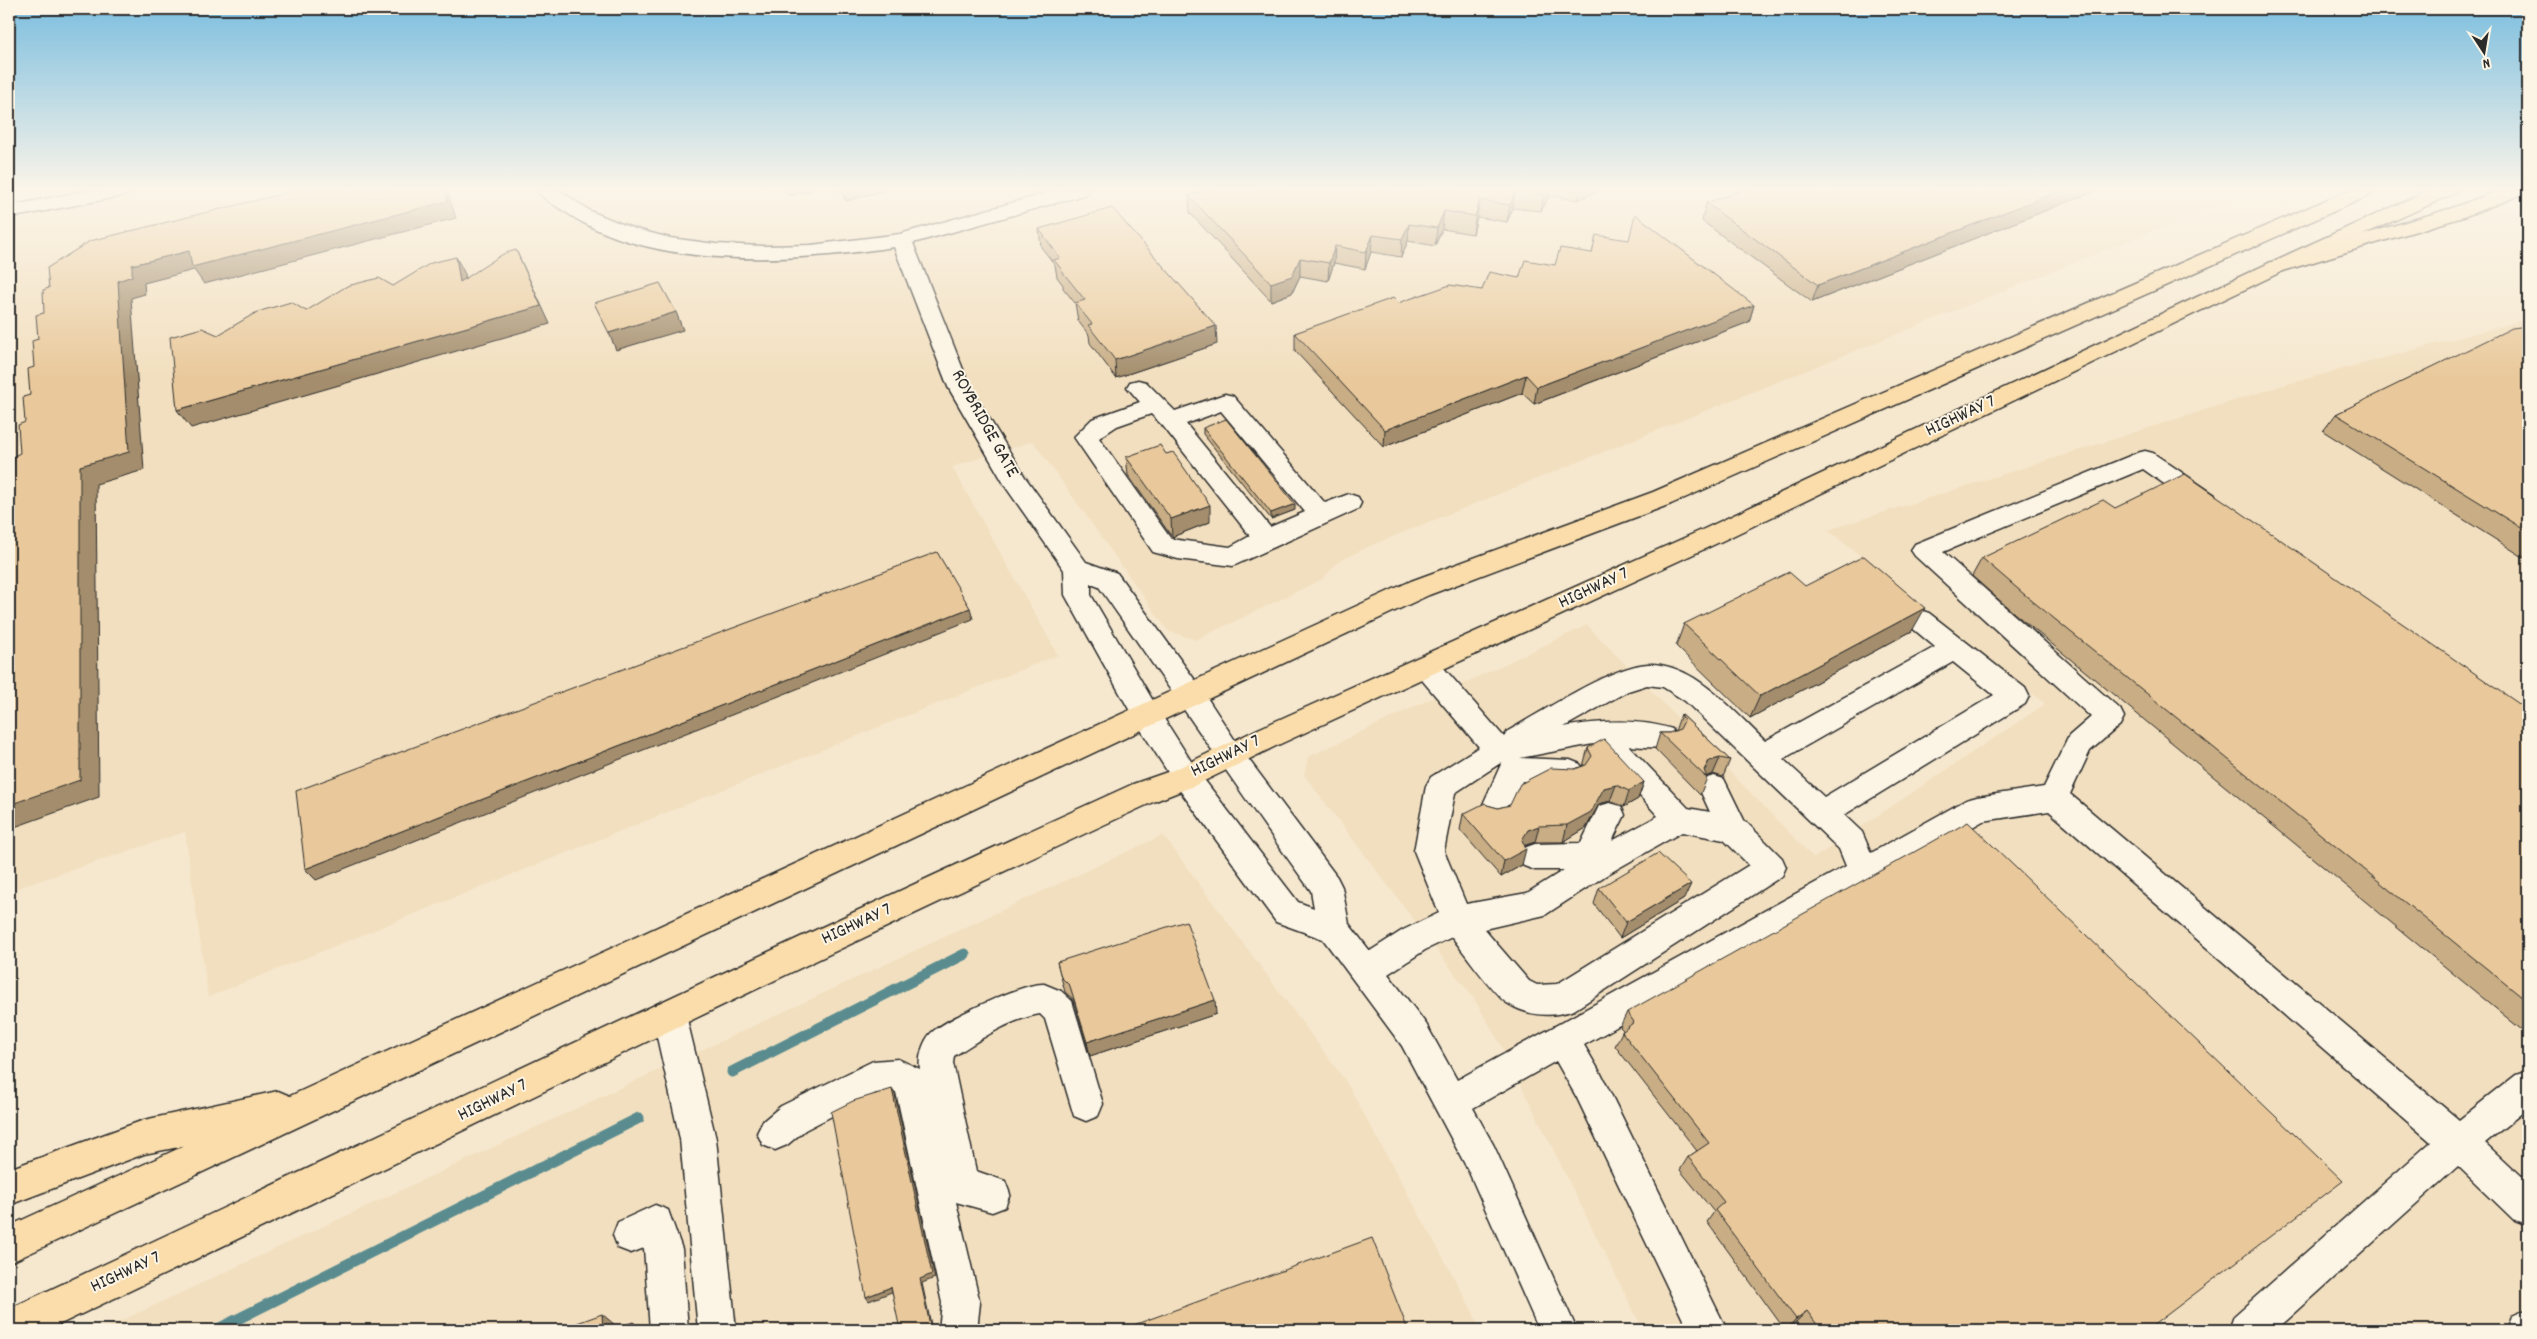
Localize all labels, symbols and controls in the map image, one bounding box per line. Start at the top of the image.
north arrow [2460,28,2510,78]
text: N [2481,52,2492,73]
street label: ROYBRIDGE GATE [943,365,1025,483]
street label: HIGHWAY 7 [1921,389,2001,445]
street label: HIGHWAY 7 [1554,561,1634,617]
street label: HIGHWAY 7 [1186,728,1266,786]
street label: HIGHWAY 7 [817,897,897,953]
street label: HIGHWAY 7 [453,1072,533,1130]
street label: HIGHWAY 7 [86,1245,166,1301]

